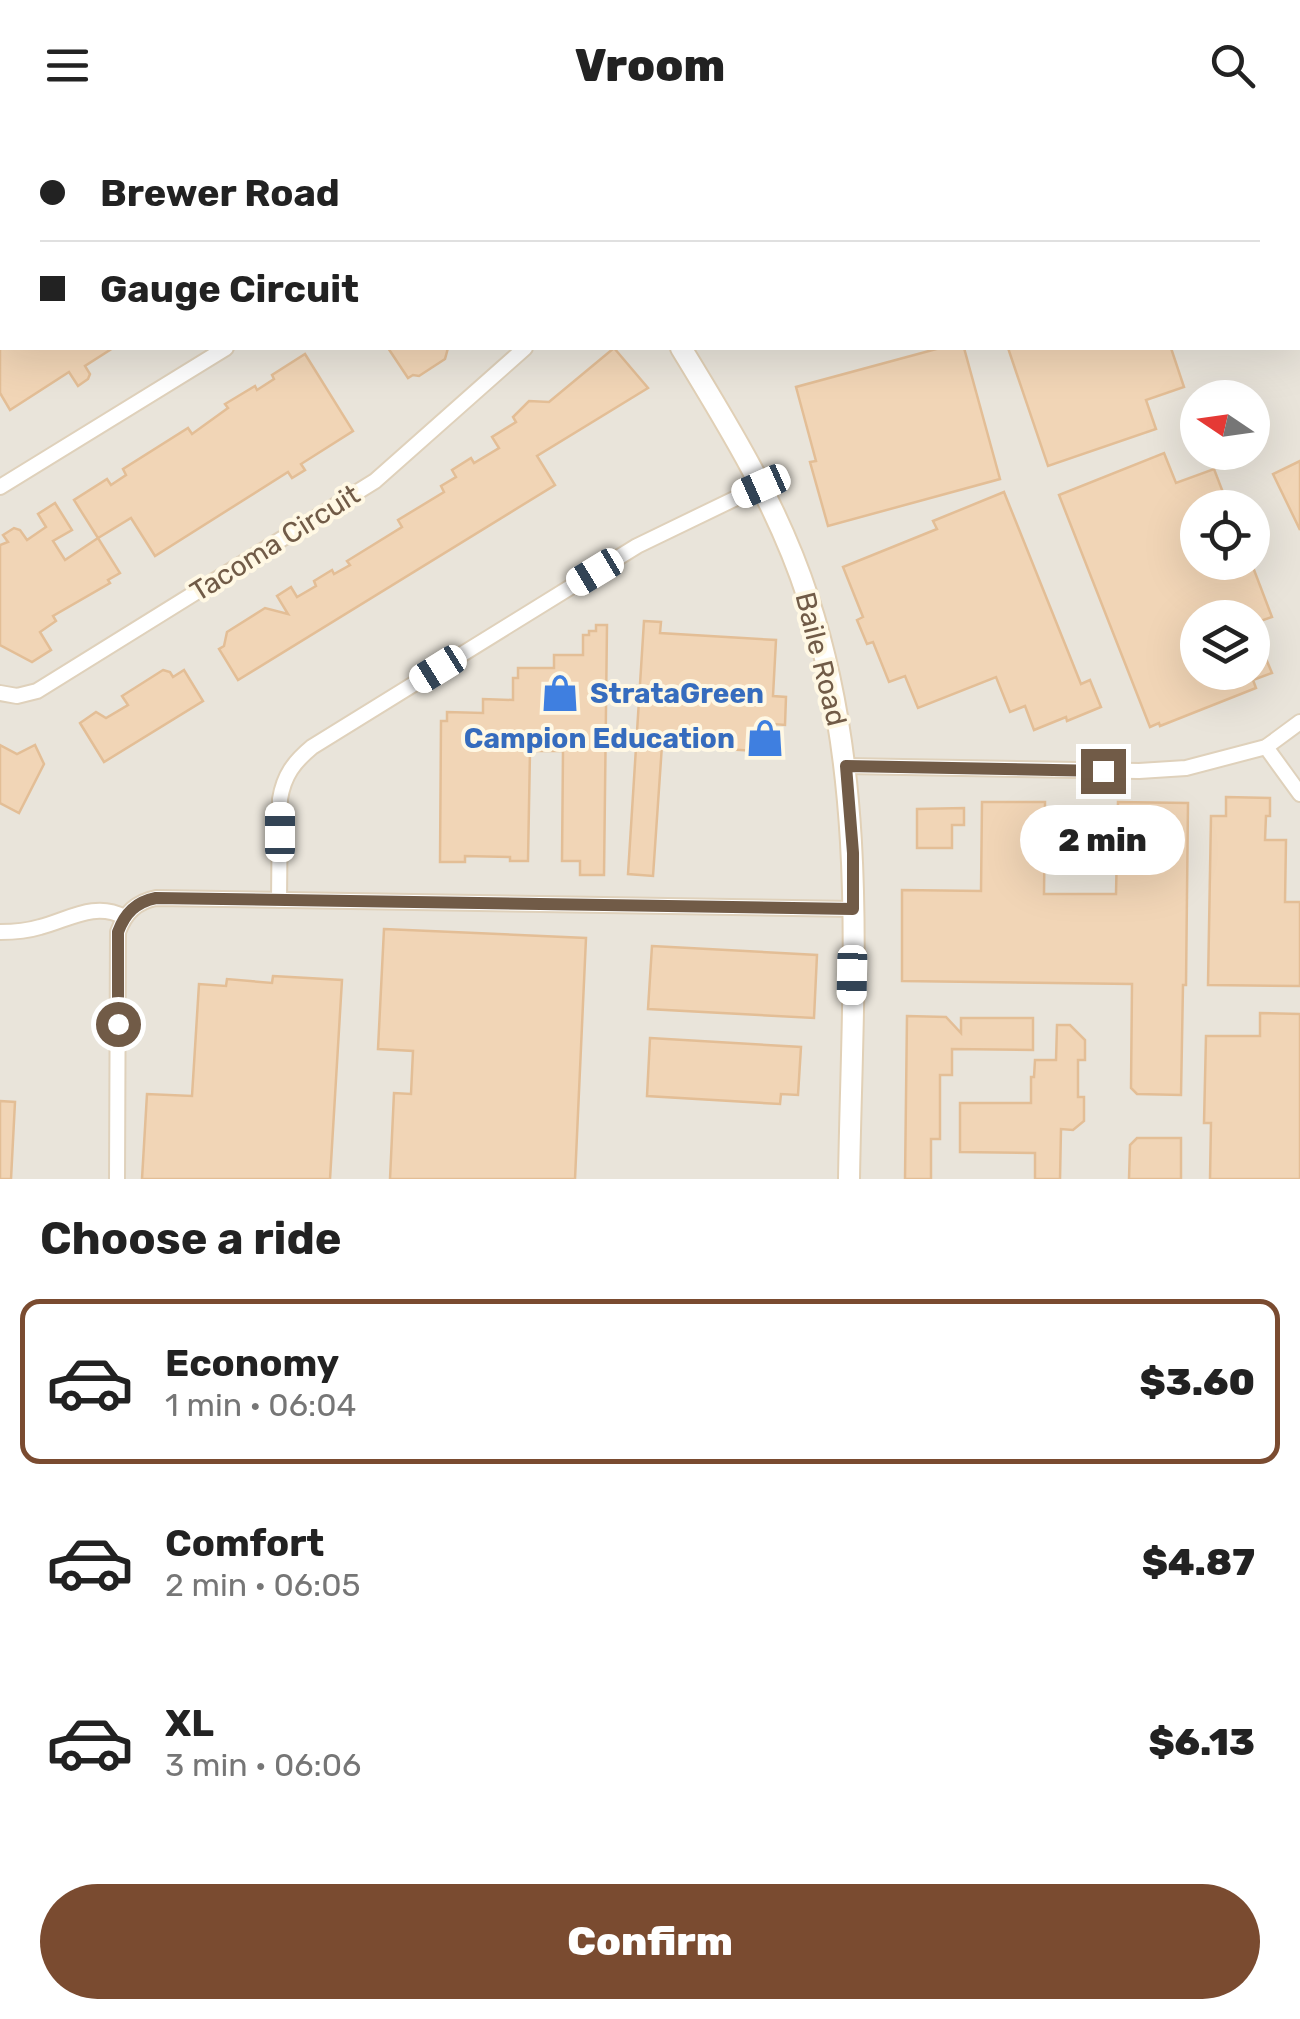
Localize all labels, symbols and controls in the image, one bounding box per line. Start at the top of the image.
icon: menu [40,38,95,93]
icon: search [1205,38,1260,93]
text: Vroom [575,39,725,92]
text: Brewer Road [100,170,340,216]
text: Gauge Circuit [100,266,359,312]
north arrow [1180,380,1270,470]
map controls [1180,380,1270,690]
car [727,460,795,512]
street label: Tacoma Circuit [184,478,366,608]
button: locate [1180,490,1270,580]
car [562,544,628,600]
street label: Baile Road [788,589,854,729]
button: layers [1180,600,1270,690]
car [405,640,471,698]
shop icon: StrataGreen [539,672,581,714]
place label: StrataGreen [590,677,764,710]
shop icon: Campion Education [744,717,786,759]
place label: Campion Education [464,722,735,755]
route end [1081,749,1126,794]
car [265,802,295,862]
callout: 2 min [1020,806,1186,876]
text: 2 min [1058,821,1147,859]
car [836,945,868,1005]
route start [96,1002,141,1047]
text: Choose a ride [40,1212,342,1265]
icon: car [45,1337,135,1427]
text: Economy [165,1340,339,1386]
text: $3.60 [1140,1359,1255,1405]
text: 1 min · 06:04 [165,1386,356,1424]
icon: car [45,1517,135,1607]
text: Comfort [165,1520,324,1566]
text: $4.87 [1142,1539,1255,1585]
text: 2 min · 06:05 [165,1566,361,1604]
icon: car [45,1697,135,1787]
text: XL [165,1700,214,1746]
text: $6.13 [1148,1719,1255,1765]
text: 3 min · 06:06 [165,1746,361,1784]
button: Confirm [40,1884,1260,1999]

